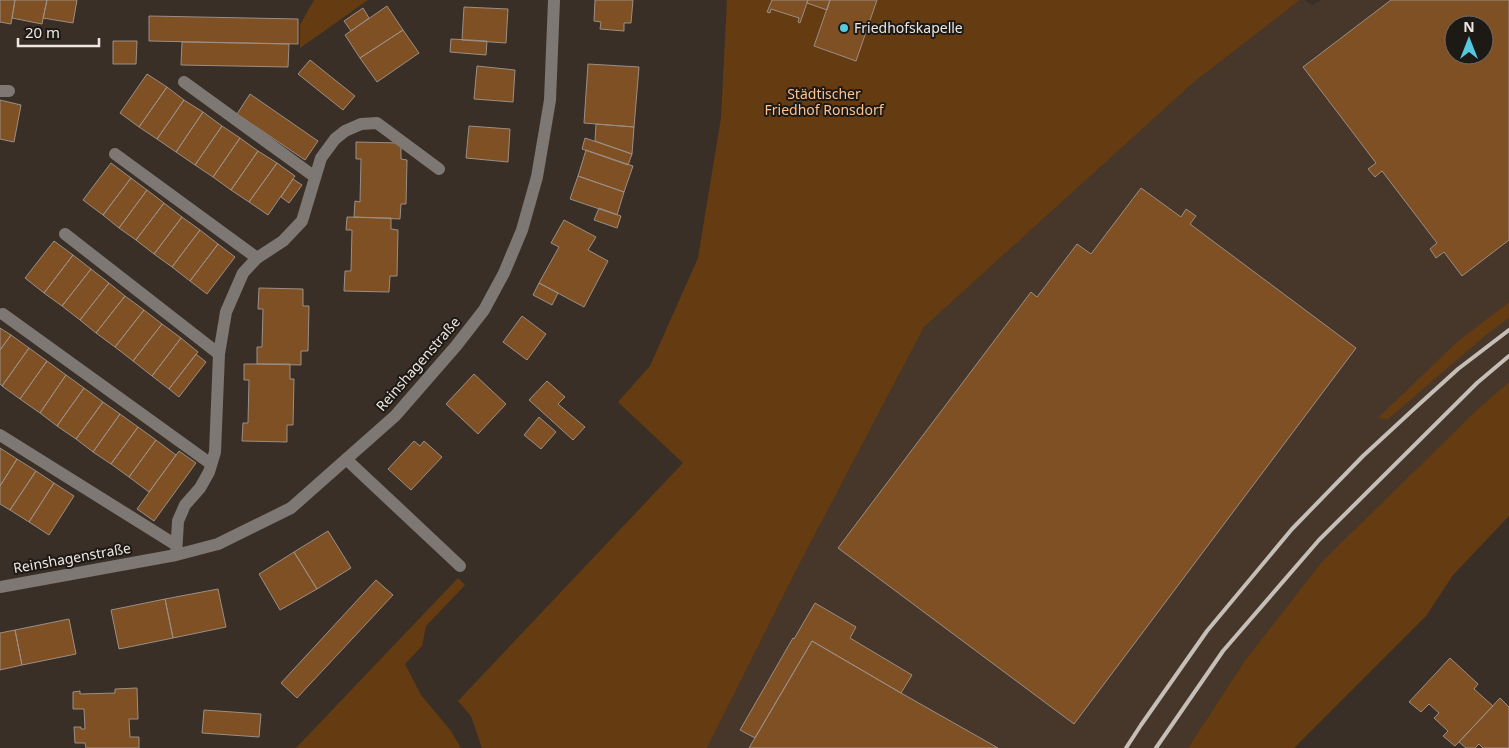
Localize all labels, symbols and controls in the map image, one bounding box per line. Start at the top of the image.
scale bar [18,15,99,47]
north arrow [1444,15,1494,65]
text: N [1463,17,1475,36]
place label: Friedhofskapelle [854,18,963,37]
text: 20 m [25,22,60,42]
marker: Friedhofskapelle [838,22,850,34]
park label: Städtischer Friedhof Ronsdorf [765,84,885,119]
street label: Reinshagenstraße [371,312,464,415]
street label: Reinshagenstraße [12,538,132,577]

